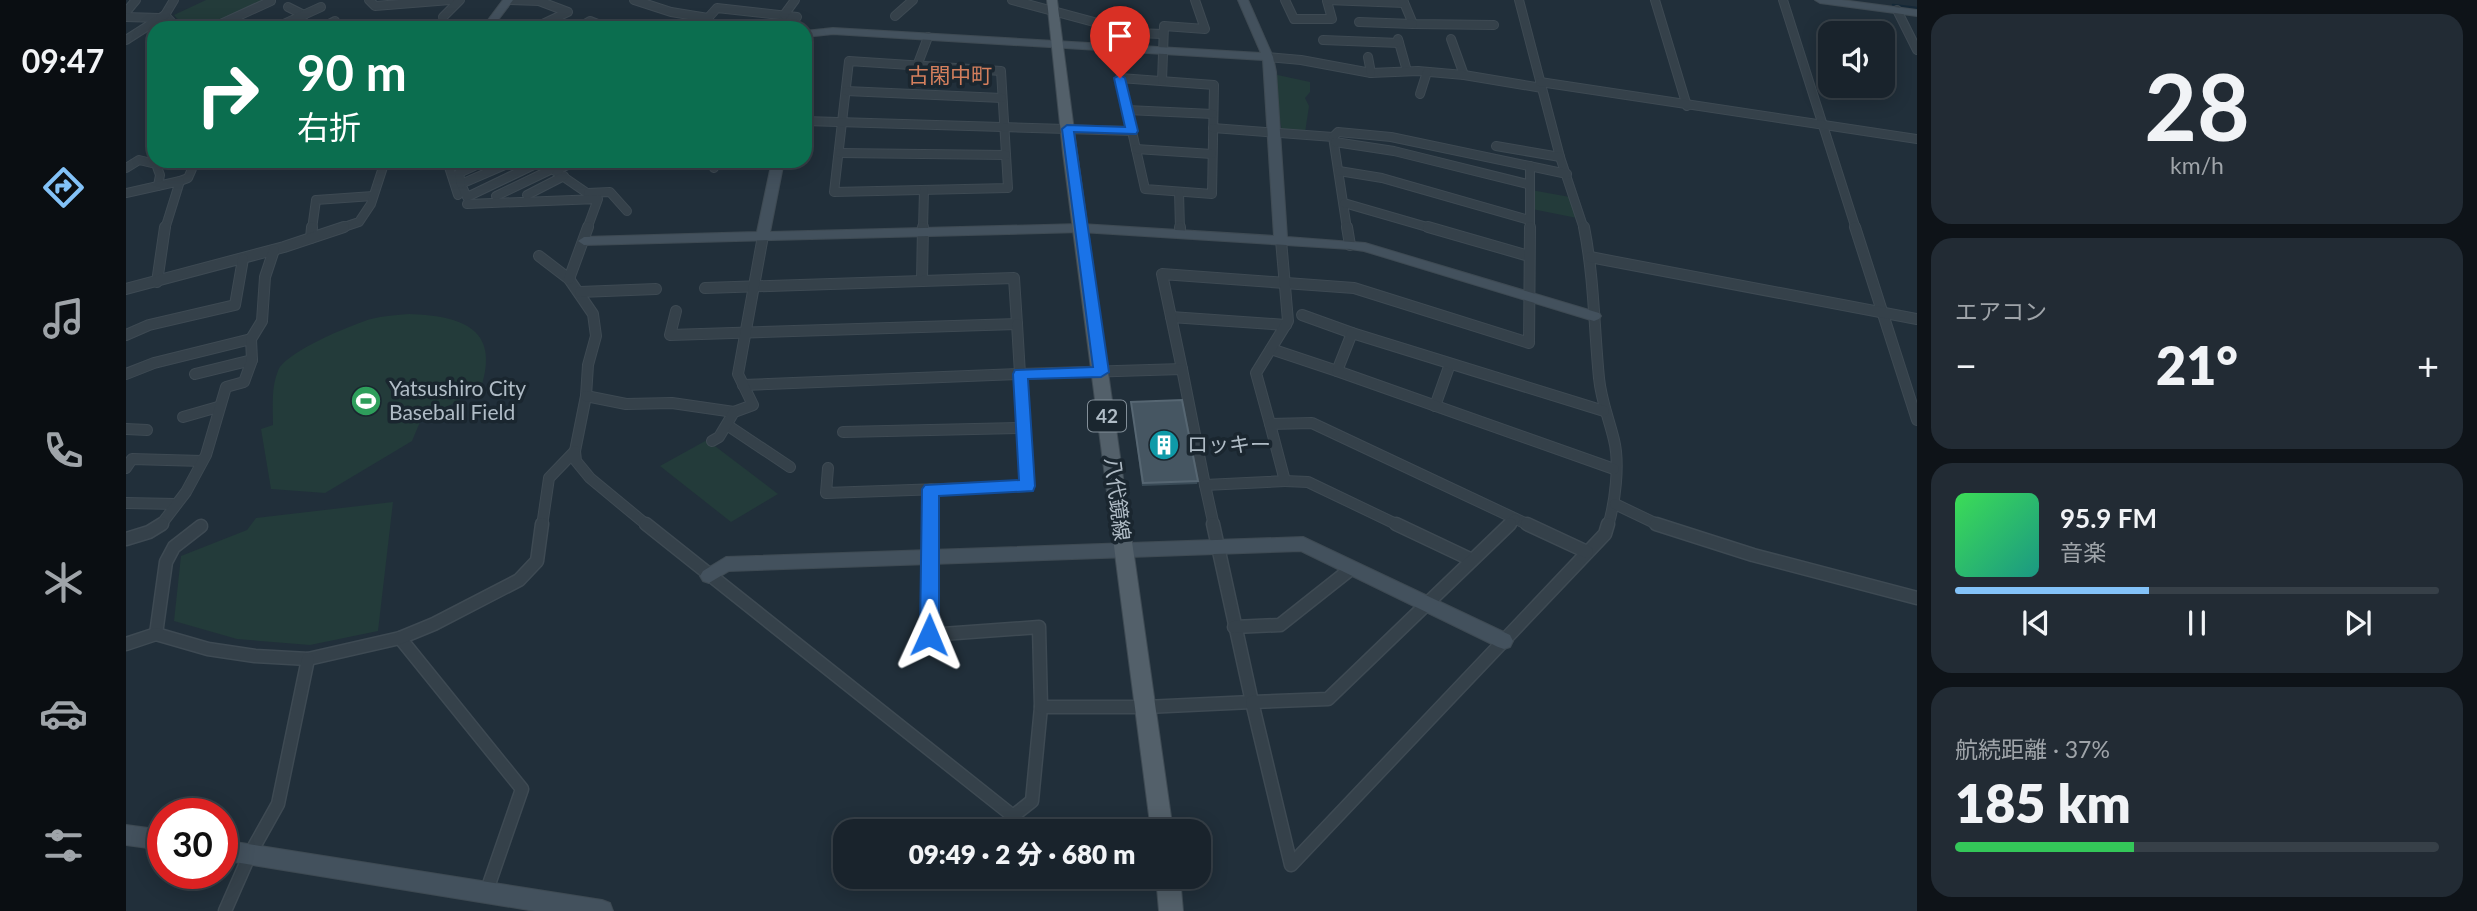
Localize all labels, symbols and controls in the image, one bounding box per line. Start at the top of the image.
pin [1090,6,1150,78]
icon: arrive [1101,17,1139,55]
map controls [1818,21,1895,98]
button: sound [1818,21,1895,98]
text: 09:47 [22,41,104,80]
text: 90 m [297,43,407,101]
icon: right [182,49,273,140]
text: 28 [2144,51,2250,160]
district label: 古閑中町 [908,62,992,87]
text: 右折 [297,107,361,146]
text: km/h [2170,151,2224,179]
icon: directions [39,163,88,212]
icon: music [39,294,88,343]
text: エアコン [1955,297,2047,325]
text: 21° [2156,334,2238,396]
text: − [1955,342,1977,388]
text: + [2417,342,2439,388]
place label: Yatsushiro City Baseball Field [389,375,526,424]
sports icon: Yatsushiro City Baseball Field [349,384,383,418]
road number: 42 [1088,400,1126,432]
icon: phone [39,426,88,475]
building icon: ロッキー [1147,428,1181,462]
place label: ロッキー [1187,431,1271,456]
street label: 八代鏡線 [1101,456,1136,542]
text: 95.9 FM [2060,502,2157,534]
text: 音楽 [2060,538,2106,566]
icon: climate [39,558,88,607]
position arrow [892,598,966,672]
icon: previous [2017,604,2055,642]
icon: pause [2178,604,2216,642]
icon: next [2339,604,2377,642]
icon: car [39,689,88,738]
text: 航続距離 · 37% [1955,735,2110,763]
text: 185 km [1955,772,2131,834]
speed limit sign: 30 [147,798,238,889]
icon: filters [39,821,88,870]
text: 09:49 · 2 分 · 680 m [909,838,1135,870]

